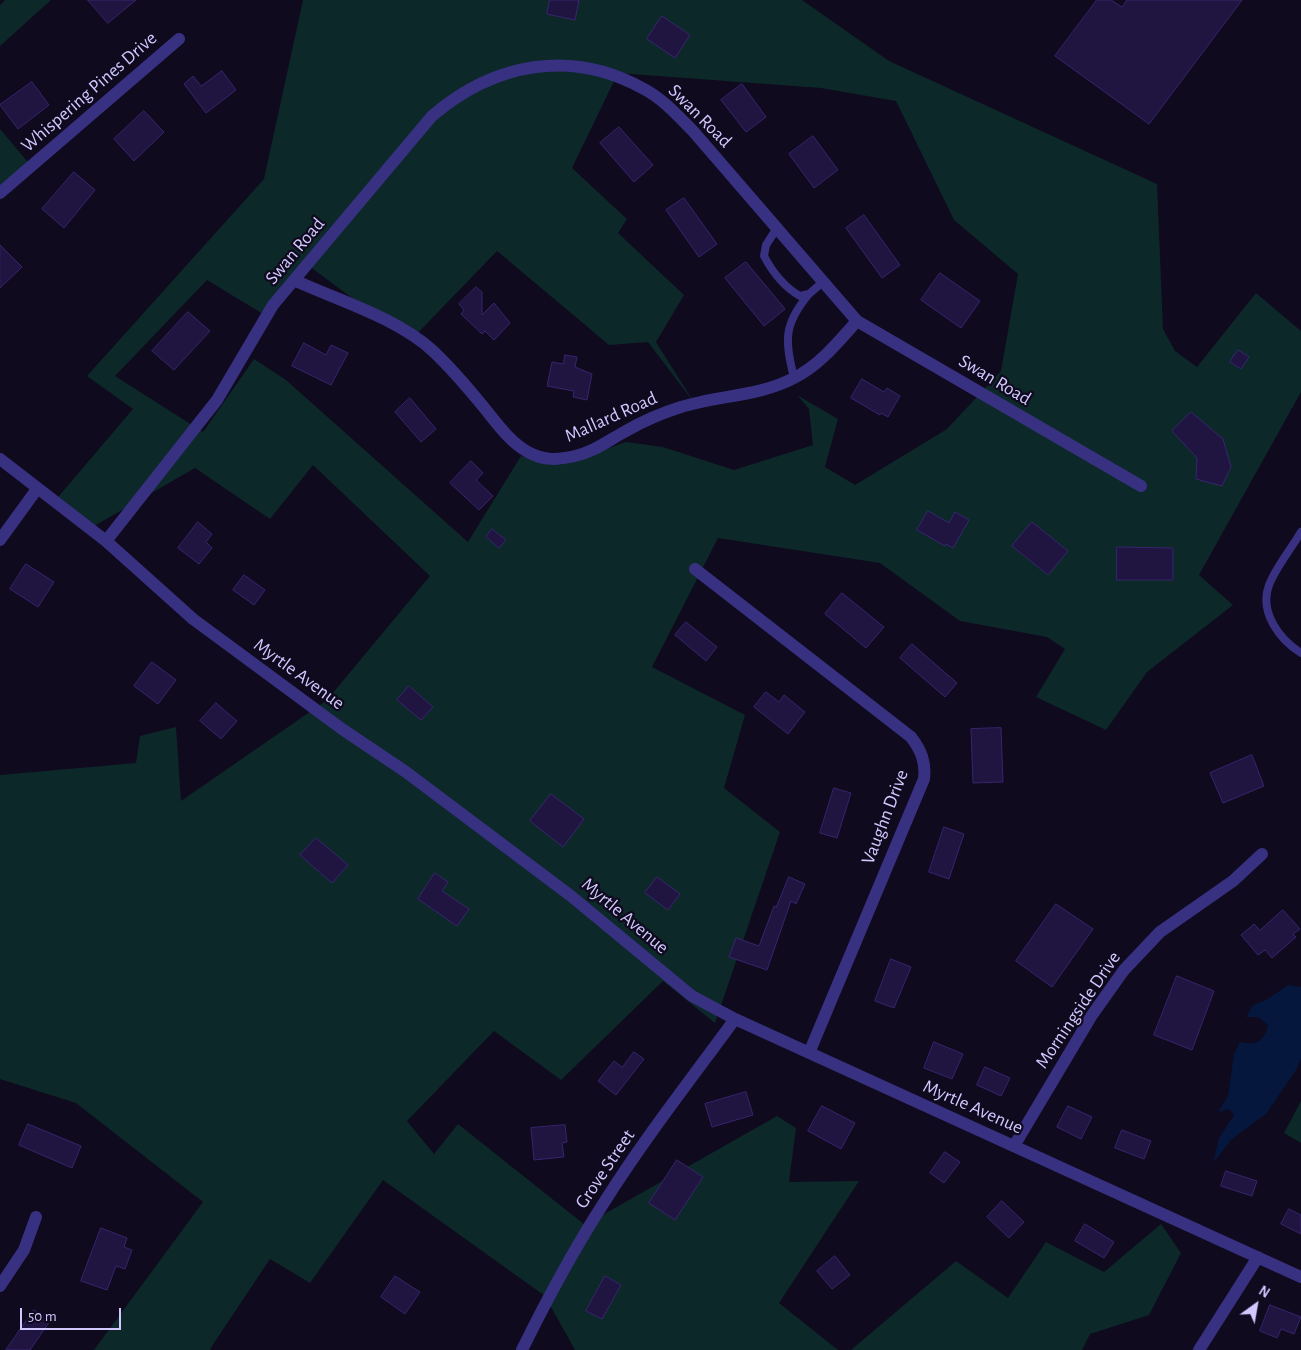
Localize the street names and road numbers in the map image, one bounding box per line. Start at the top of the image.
street label: Whispering Pines Drive [16,27,162,157]
street label: Swan Road [664,80,736,152]
street label: Swan Road [260,213,330,289]
street label: Swan Road [955,350,1035,410]
street label: Mallard Road [561,387,661,447]
street label: Myrtle Avenue [249,633,349,715]
street label: Vaughn Drive [857,766,913,868]
street label: Myrtle Avenue [577,873,673,959]
street label: Morningside Drive [1030,947,1126,1073]
street label: Myrtle Avenue [920,1075,1026,1139]
street label: Grove Street [570,1125,640,1213]

